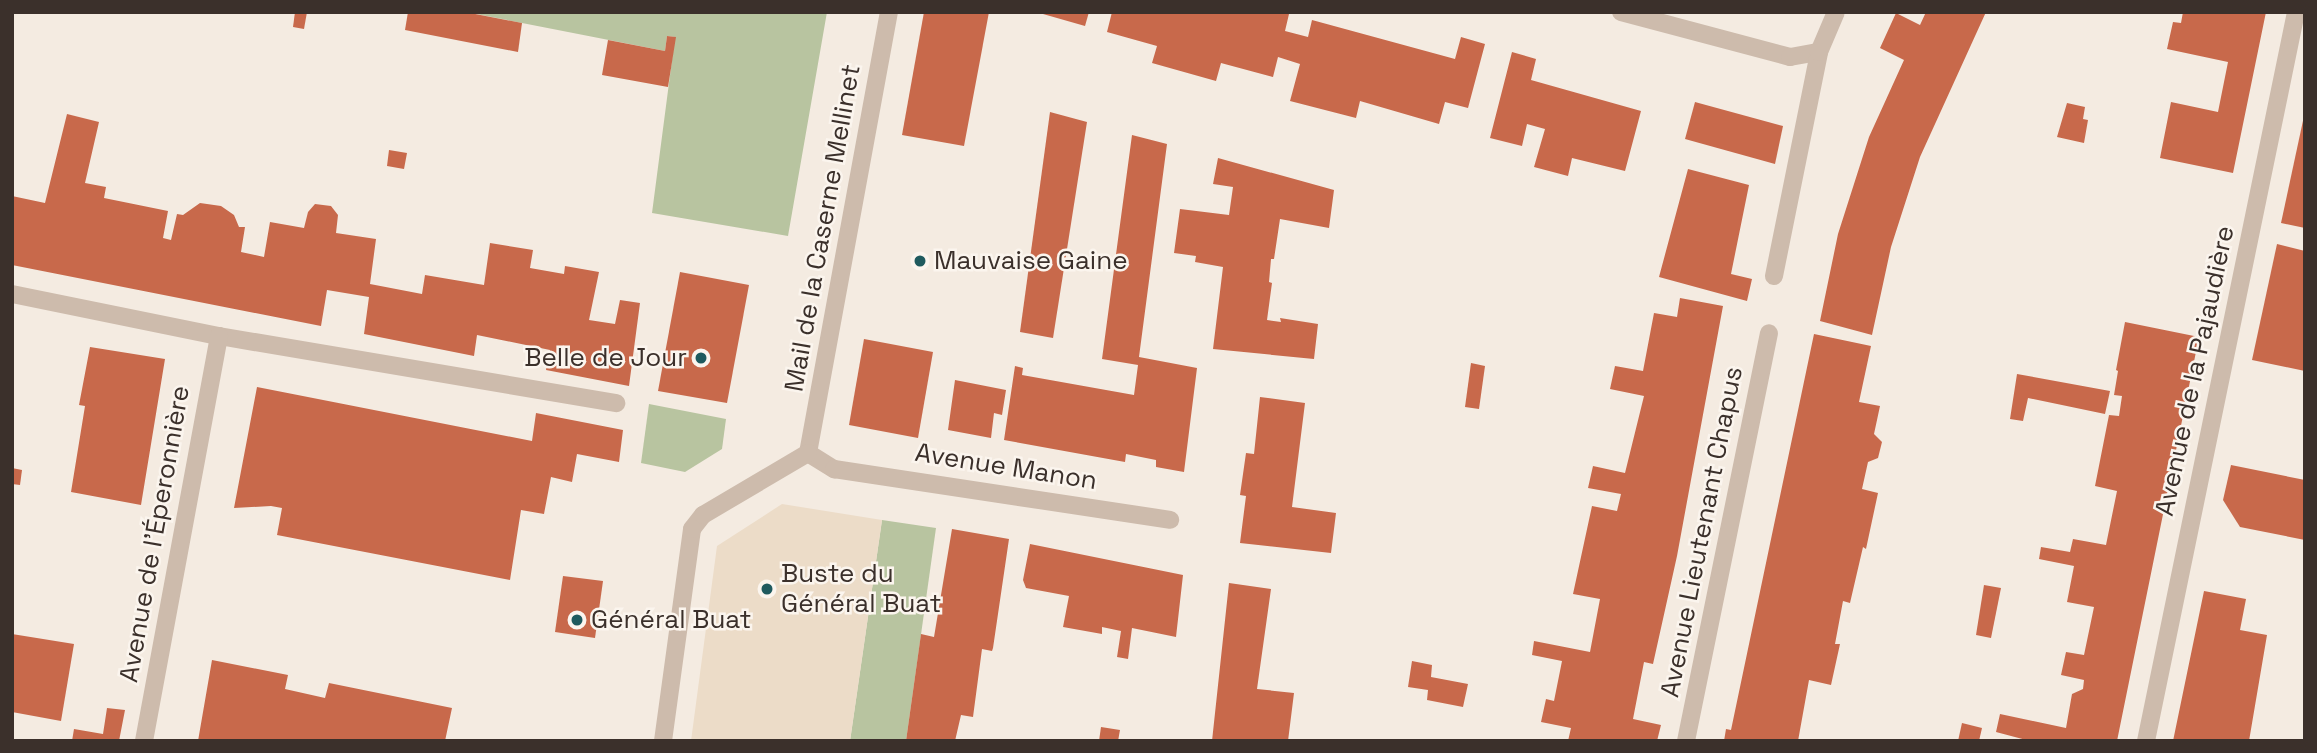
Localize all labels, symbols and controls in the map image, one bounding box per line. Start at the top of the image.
street label: Mail de la Caserne Mellinet [779,62,867,394]
street label: Avenue de la Pajaudière [2149,223,2241,519]
place label: Mauvaise Gaine [934,245,1128,277]
marker: Mauvaise Gaine [912,253,928,269]
place label: Belle de Jour [524,342,687,374]
marker: Belle de Jour [693,350,709,366]
street label: Avenue Lieutenant Chapus [1655,364,1749,700]
street label: Avenue de l'Éperonnière [114,383,196,685]
street label: Avenue Manon [913,437,1099,497]
place label: Buste du Général Buat [781,558,941,620]
marker: Buste du Général Buat [759,581,775,597]
place label: Général Buat [591,604,751,636]
marker: Général Buat [569,612,585,628]

